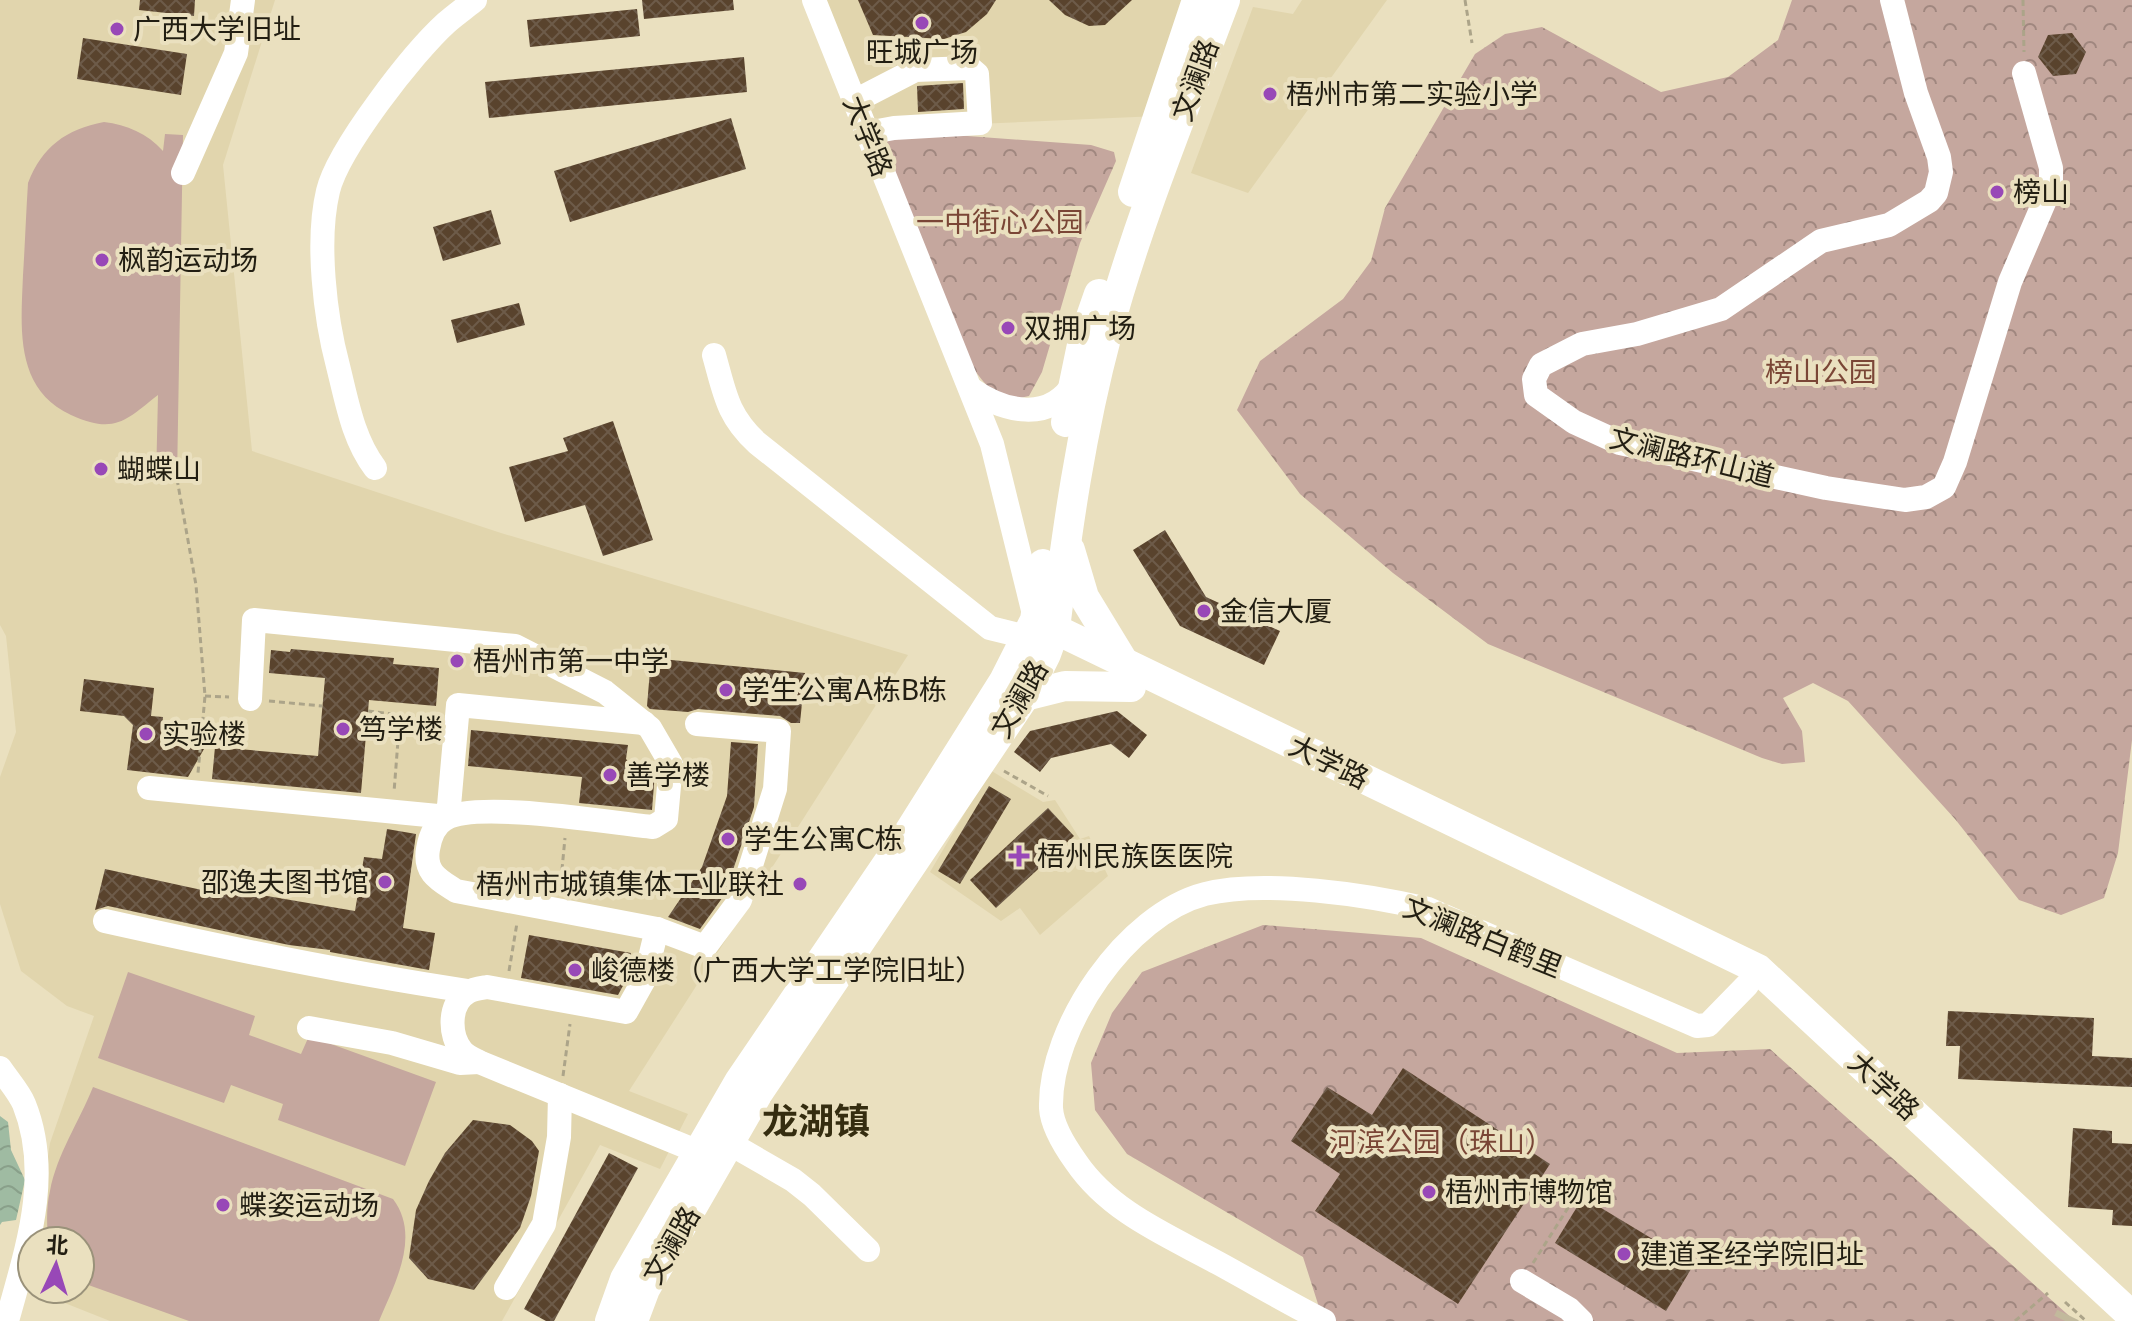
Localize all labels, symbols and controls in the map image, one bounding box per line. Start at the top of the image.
place label: 广西大学旧址 [133,11,301,45]
marker: 旺城广场 [913,14,931,32]
marker: 广西大学旧址 [108,20,126,38]
place label: 旺城广场 [866,34,978,68]
street label: 文澜路 [1164,34,1224,125]
place label: 梧州市第二实验小学 [1286,76,1538,110]
marker: 梧州市第二实验小学 [1261,85,1279,103]
street label: 大学路 [837,90,900,181]
place label: 榜山 [2013,174,2069,208]
marker: 榜山 [1988,183,2006,201]
park label: 一中街心公园 [916,204,1084,238]
place label: 枫韵运动场 [118,242,258,276]
marker: 枫韵运动场 [93,251,111,269]
place label: 双拥广场 [1024,310,1136,344]
marker: 双拥广场 [999,319,1017,337]
park label: 榜山公园 [1765,354,1877,388]
street label: 文澜路环山道 [1607,419,1778,493]
place label: 蝴蝶山 [117,451,201,485]
marker: 蝴蝶山 [92,460,110,478]
place label: 金信大厦 [1220,593,1332,627]
marker: 金信大厦 [1195,602,1213,620]
place label: 梧州市第一中学 [473,643,669,677]
marker: 梧州市第一中学 [448,652,466,670]
street label: 文澜路 [982,654,1054,743]
place label: 学生公寓A栋B栋 [742,672,947,706]
marker: 学生公寓A栋B栋 [717,681,735,699]
place label: 笃学楼 [359,711,443,745]
place label: 实验楼 [162,716,246,750]
marker: 笃学楼 [334,720,352,738]
marker: 实验楼 [137,725,155,743]
street label: 大学路 [1284,727,1375,795]
place label: 善学楼 [626,757,710,791]
marker: 善学楼 [601,766,619,784]
place label: 学生公寓C栋 [744,821,903,855]
marker: 学生公寓C栋 [719,830,737,848]
place label: 梧州民族医医院 [1037,838,1233,872]
marker: 梧州民族医医院 [1008,845,1030,867]
place label: 邵逸夫图书馆 [201,864,369,898]
place label: 梧州市城镇集体工业联社 [476,866,784,900]
marker: 邵逸夫图书馆 [376,873,394,891]
marker: 梧州市城镇集体工业联社 [791,875,809,893]
street label: 文澜路白鹤里 [1399,889,1568,983]
place label: 峻德楼（广西大学工学院旧址） [591,952,983,986]
marker: 峻德楼（广西大学工学院旧址） [566,961,584,979]
street label: 大学路 [1842,1044,1927,1126]
district label: 龙湖镇 [762,1098,870,1142]
park label: 河滨公园（珠山） [1329,1124,1553,1158]
place label: 梧州市博物馆 [1445,1174,1613,1208]
marker: 梧州市博物馆 [1420,1183,1438,1201]
place label: 蝶姿运动场 [239,1187,379,1221]
marker: 蝶姿运动场 [214,1196,232,1214]
street label: 文澜路 [634,1200,706,1289]
north arrow [16,1225,96,1305]
text: 北 [46,1230,69,1259]
place label: 建道圣经学院旧址 [1640,1236,1864,1270]
marker: 建道圣经学院旧址 [1615,1245,1633,1263]

